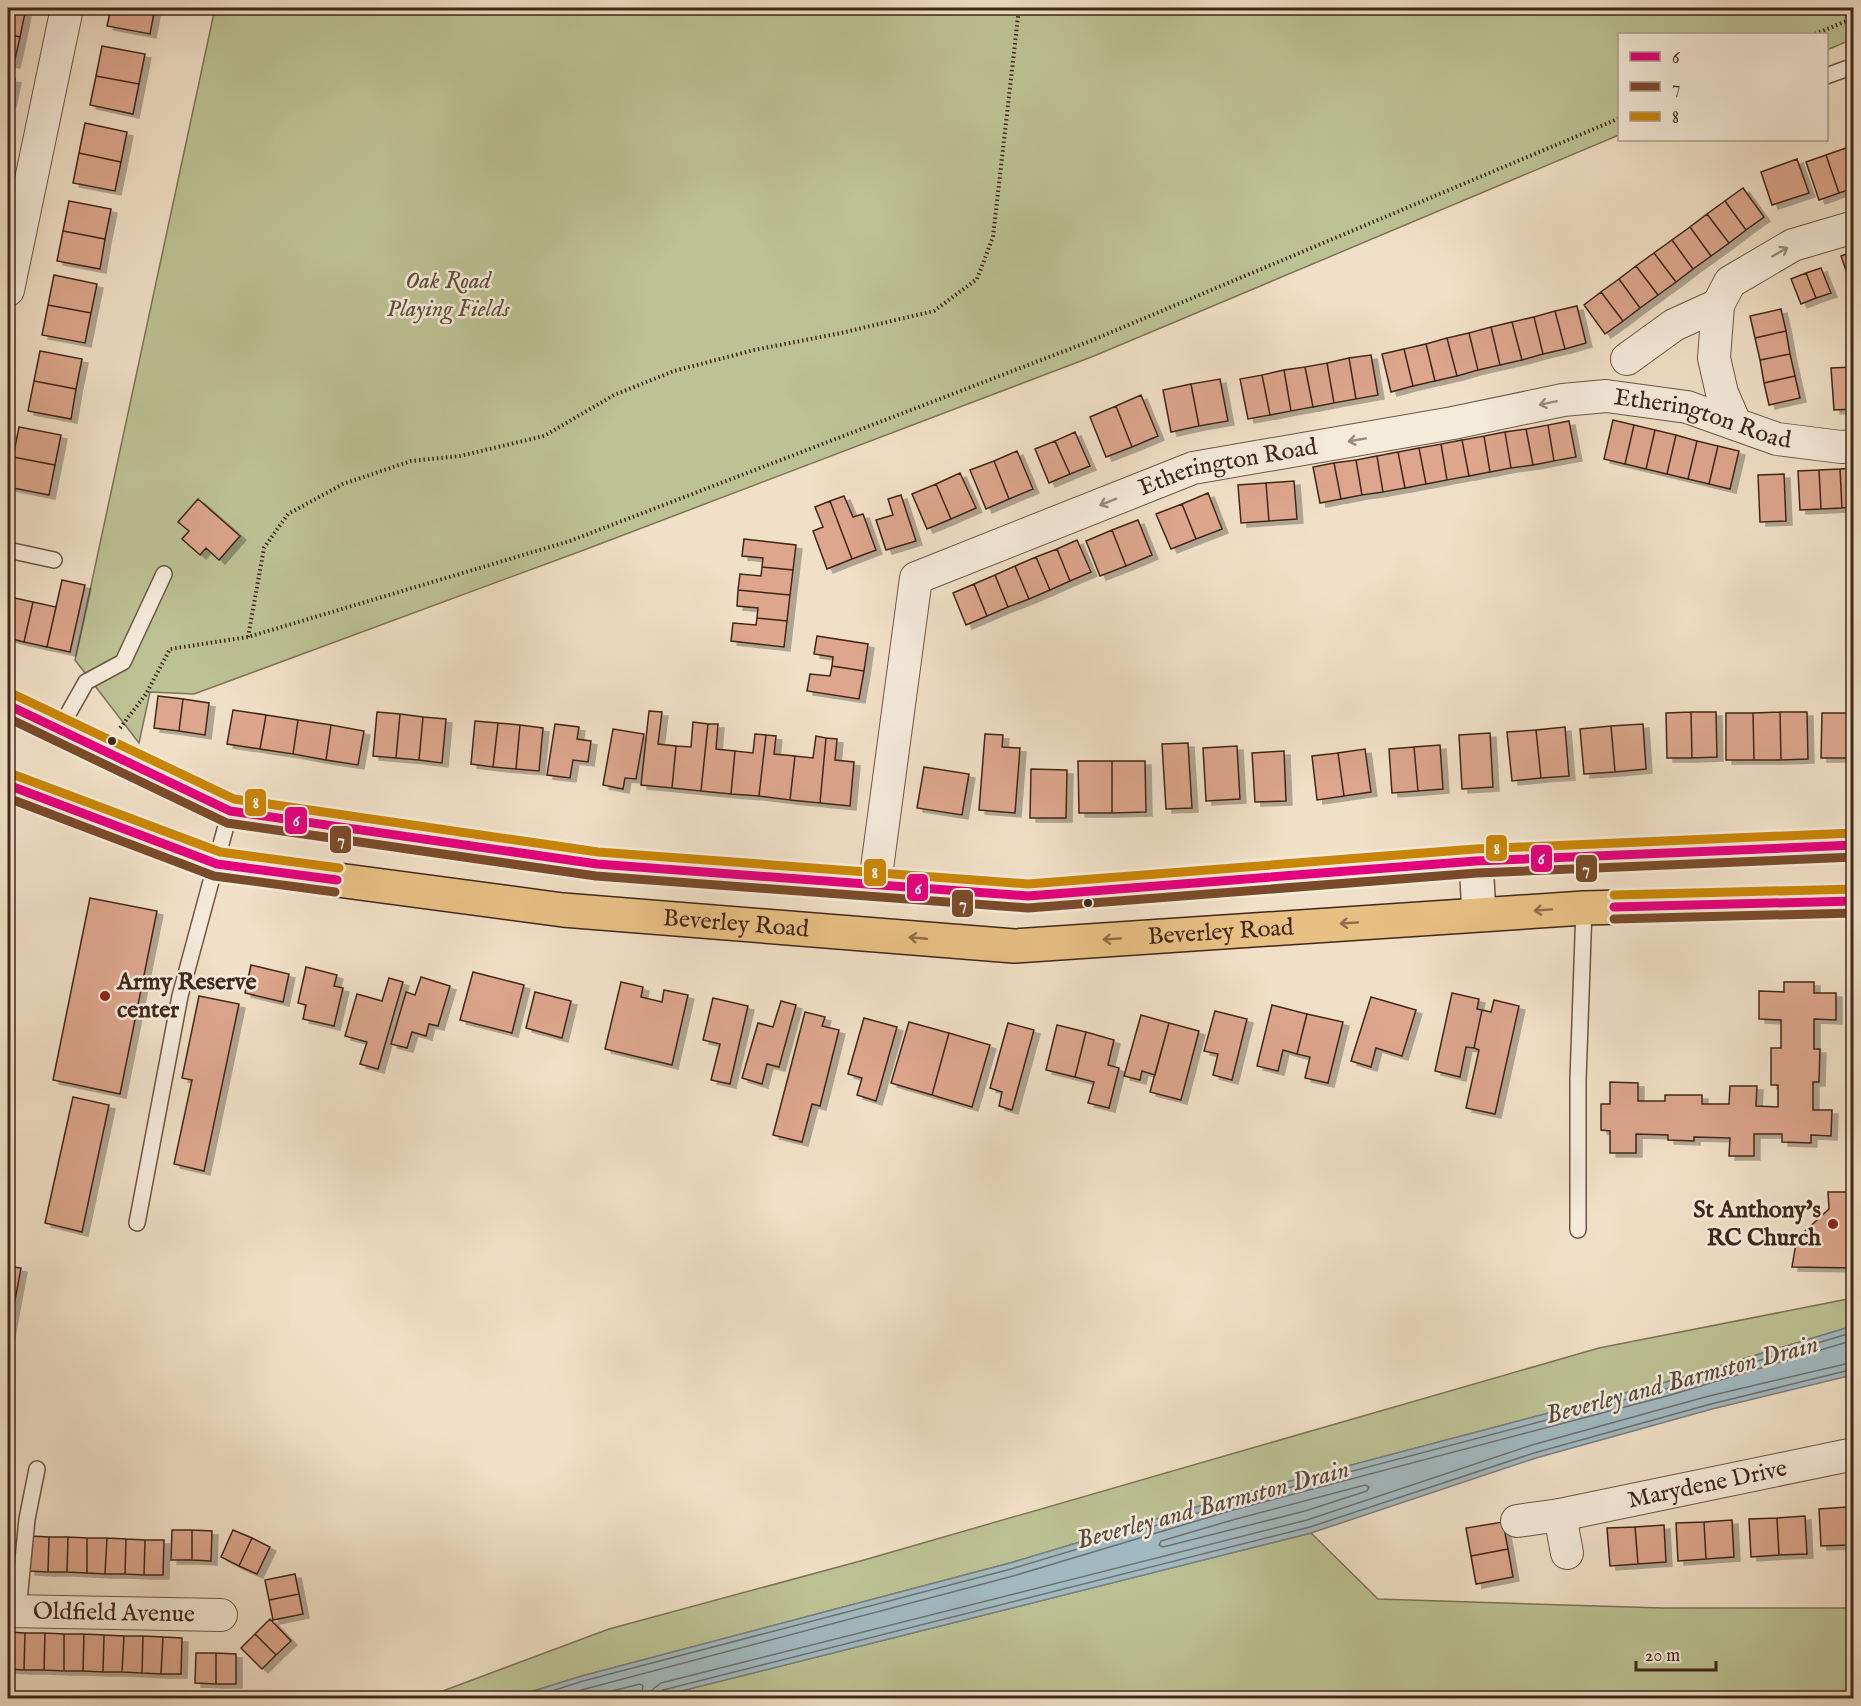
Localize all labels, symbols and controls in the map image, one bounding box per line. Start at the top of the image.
legend [1618,33,1828,141]
text: 6 [1672,47,1680,70]
text: 7 [1672,77,1680,100]
text: 8 [1672,107,1679,130]
one-way arrow [1771,246,1788,258]
park label: Oak Road Playing Fields [386,266,511,325]
street label: Etherington Road [1612,382,1793,456]
one-way arrow [1539,398,1559,409]
street label: Etherington Road [1134,431,1320,504]
one-way arrow [1348,435,1367,446]
one-way arrow [1099,497,1118,508]
unlabelled marker [106,735,118,747]
line badge: 8 [244,788,267,817]
text: 8 [253,794,259,814]
line badge: 6 [284,806,308,835]
text: 6 [293,812,301,832]
line badge: 7 [329,825,352,854]
text: 7 [337,831,345,851]
line badge: 8 [1485,834,1508,862]
text: 8 [1494,840,1500,860]
line badge: 6 [1530,844,1553,873]
text: 6 [1538,850,1546,870]
line badge: 7 [1575,854,1598,883]
line badge: 8 [863,858,887,887]
text: 7 [1582,860,1590,880]
text: 8 [872,864,878,884]
line badge: 6 [906,873,929,902]
text: 6 [915,880,923,900]
line badge: 7 [951,889,974,918]
text: 7 [959,895,967,915]
unlabelled marker [1082,897,1094,909]
street label: Beverley Road [662,903,810,945]
one-way arrow [1534,905,1554,916]
street label: Beverley Road [1147,912,1295,953]
one-way arrow [1339,918,1359,929]
one-way arrow [908,932,928,943]
one-way arrow [1103,934,1123,945]
place label: Army Reserve center [116,967,256,1026]
marker: Army Reserve center [98,989,112,1003]
place label: St Anthony's RC Church [1693,1195,1822,1254]
marker: St Anthony's RC Church [1826,1217,1840,1231]
water label: Beverley and Barmston Drain [1542,1328,1822,1432]
water label: Beverley and Barmston Drain [1073,1453,1353,1557]
street label: Marydene Drive [1625,1453,1790,1516]
street label: Oldfield Avenue [33,1596,195,1630]
scale bar [1636,1634,1716,1672]
text: 20 m [1645,1645,1680,1668]

